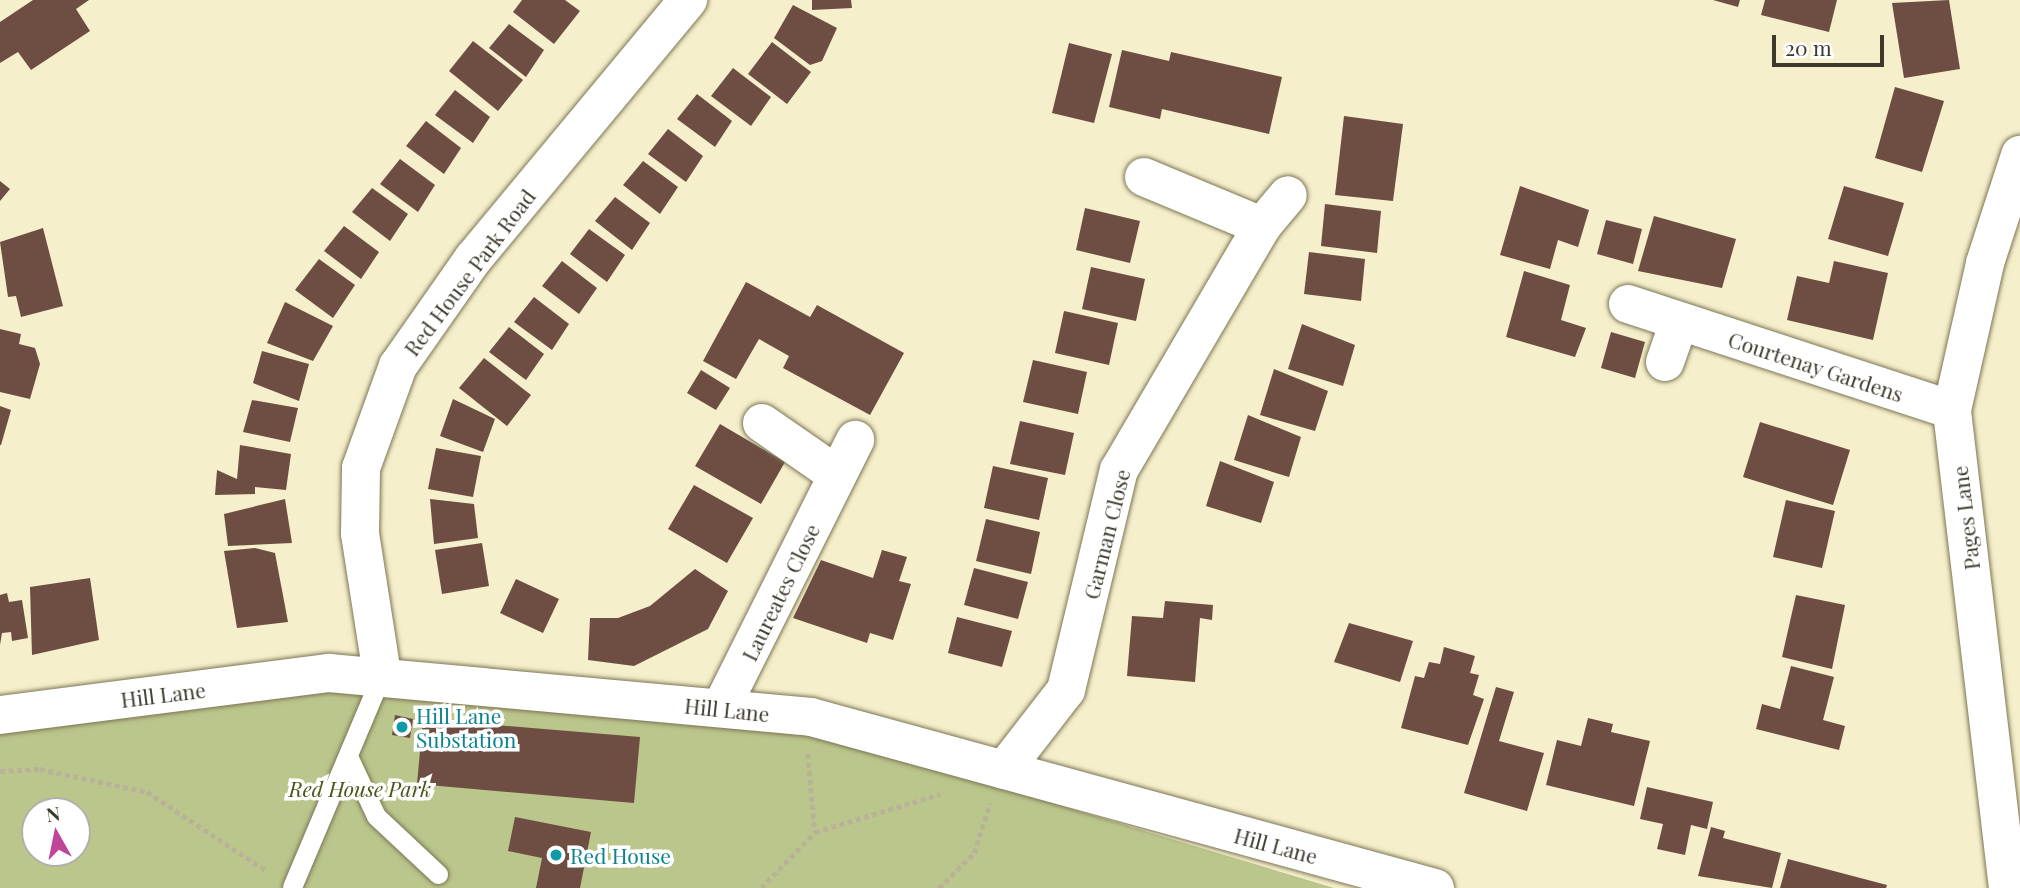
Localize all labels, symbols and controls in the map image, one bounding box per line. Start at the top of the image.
scale bar [1775,21,1887,65]
text: 20 m [1785,33,1832,61]
street label: Red House Park Road [398,184,540,360]
street label: Courtenay Gardens [1725,326,1907,406]
street label: Pages Lane [1946,465,1984,571]
street label: Garman Close [1078,466,1134,602]
street label: Laureates Close [736,519,824,665]
street label: Hill Lane [119,676,207,712]
street label: Hill Lane [683,692,771,726]
place label: Hill Lane Substation [416,702,516,752]
marker: Hill Lane Substation [394,719,410,735]
park label: Red House Park [289,775,431,801]
north arrow [21,797,91,867]
text: N [44,799,62,827]
street label: Hill Lane [1232,822,1320,868]
place label: Red House [570,842,671,868]
marker: Red House [548,847,564,863]

